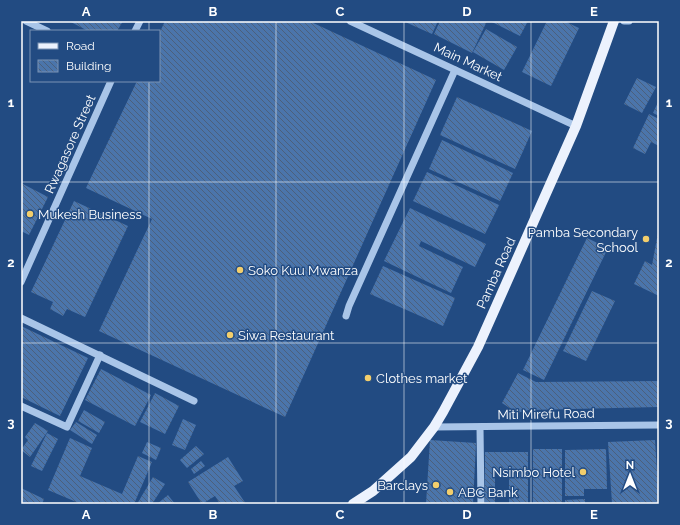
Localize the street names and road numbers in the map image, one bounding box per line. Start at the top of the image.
street label: Main Market [431,40,505,85]
street label: Rwagasore Street [41,92,99,196]
street label: Pamba Road [474,235,518,311]
street label: Miti Mirefu Road [497,406,595,422]

